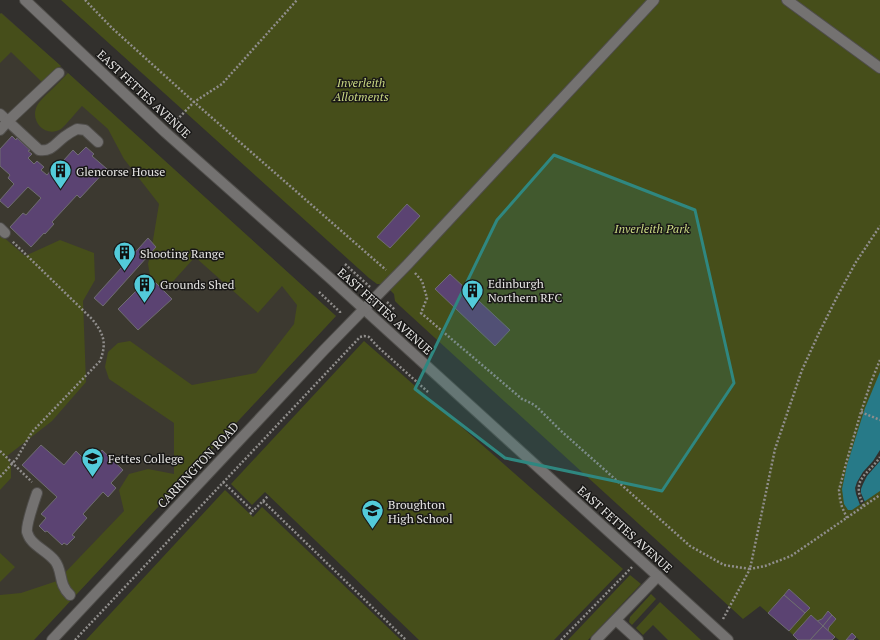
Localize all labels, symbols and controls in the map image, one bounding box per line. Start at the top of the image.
street label: EAST FETTES AVENUE [94,47,194,141]
park label: Inverleith Allotments [332,75,389,104]
building icon: Glencorse House [47,158,73,191]
place label: Glencorse House [76,164,165,179]
park label: Inverleith Park [613,221,690,236]
building icon: Shooting Range [112,240,138,273]
place label: Shooting Range [140,246,224,261]
street label: EAST FETTES AVENUE [334,264,436,358]
building icon: Grounds Shed [132,271,158,304]
place label: Edinburgh Northern RFC [488,276,562,305]
place label: Grounds Shed [160,277,235,292]
building icon: Edinburgh Northern RFC [460,277,486,310]
street label: CARRINGTON ROAD [154,419,242,511]
school or university icon: Fettes College [80,445,106,478]
place label: Fettes College [108,451,183,466]
street label: EAST FETTES AVENUE [574,482,676,576]
place label: Broughton High School [388,497,453,526]
school or university icon: Broughton High School [360,498,386,531]

